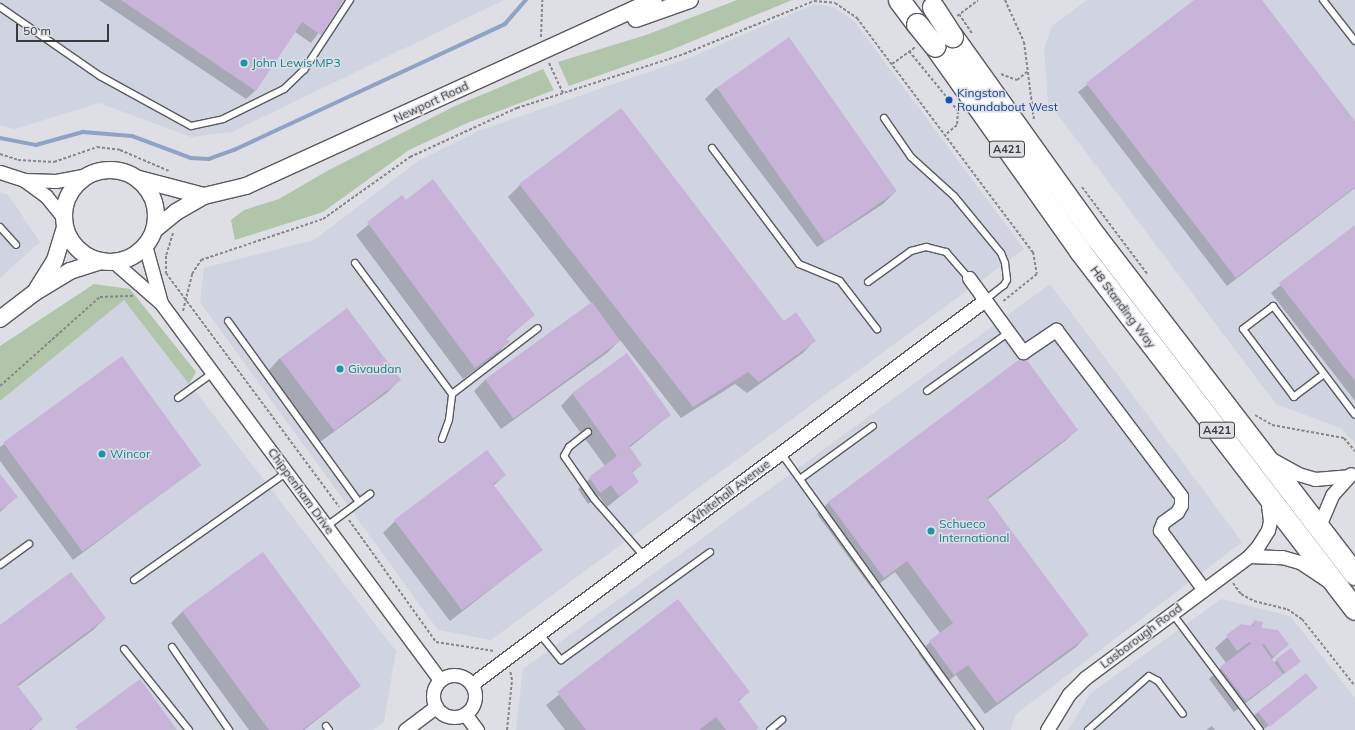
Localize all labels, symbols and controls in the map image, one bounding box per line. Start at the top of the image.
scale bar [18,16,111,42]
text: 50 m [23,23,51,38]
place label: John Lewis MP3 [252,56,341,70]
marker: John Lewis MP3 [239,58,249,68]
street label: Newport Road [391,78,471,126]
place label: Kingston Roundabout West [957,86,1058,114]
marker: Kingston Roundabout West [944,95,954,105]
road number: A421 [988,140,1026,158]
street label: H8 Standing Way [1087,263,1159,351]
place label: Givaudan [348,362,401,376]
marker: Givaudan [335,364,345,374]
road number: A421 [1198,421,1236,439]
street label: Chippenham Drive [265,445,337,537]
place label: Wincor [110,447,150,461]
marker: Wincor [97,449,107,459]
street label: Whitehall Avenue [685,457,773,527]
place label: Schueco International [939,517,1009,545]
marker: Schueco International [926,526,936,536]
street label: Lasborough Road [1097,601,1185,671]

